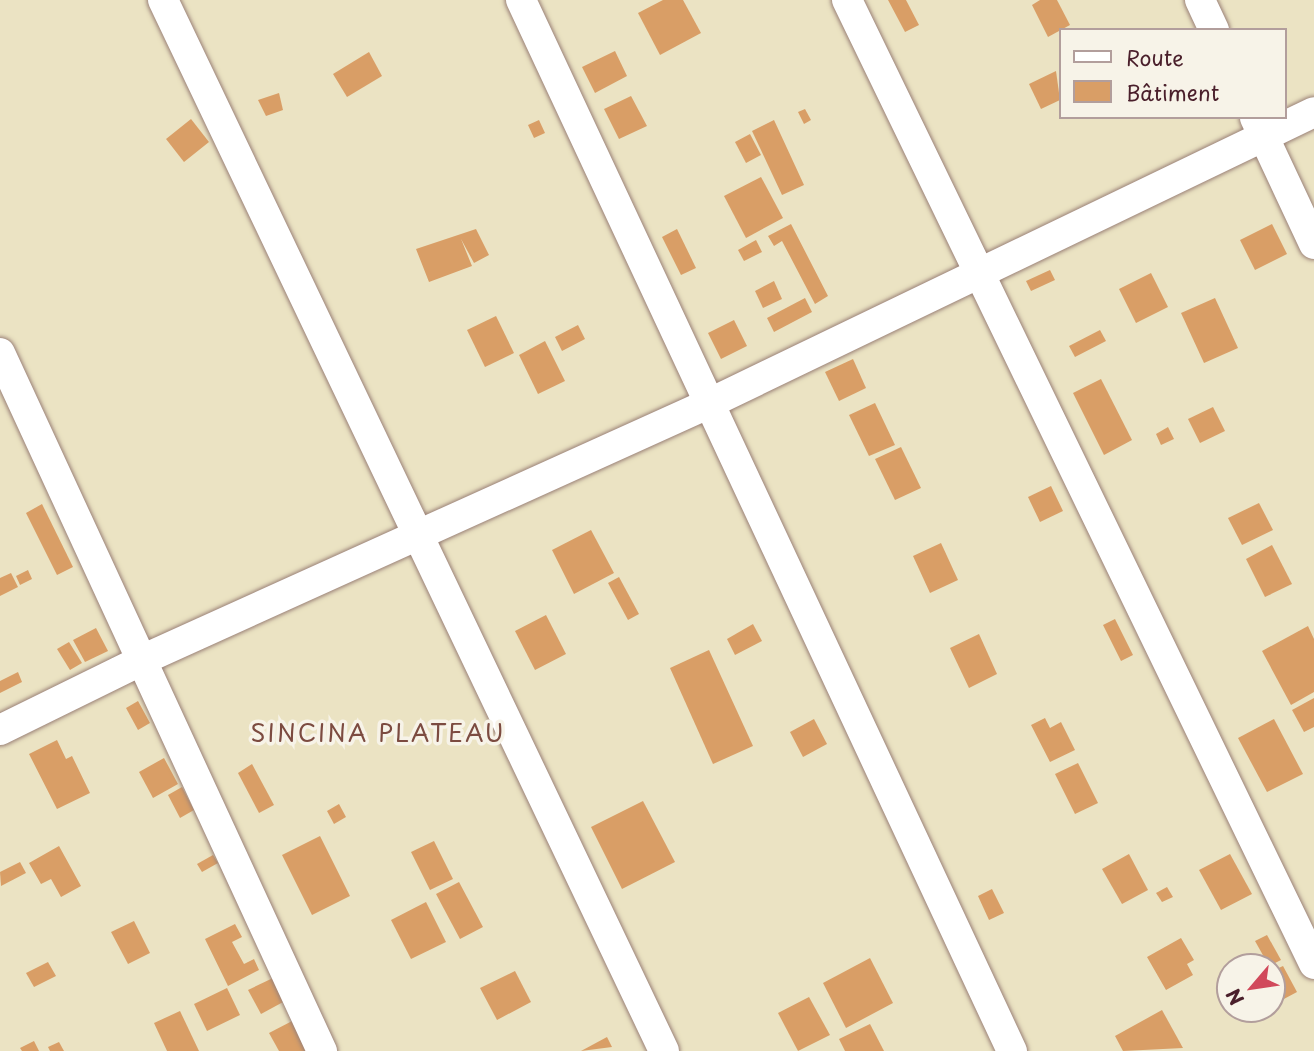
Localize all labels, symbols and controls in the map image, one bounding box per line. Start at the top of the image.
legend [1058,28,1286,119]
text: Route [1126,41,1184,73]
text: Bâtiment [1126,76,1219,108]
district label: SINCINA PLATEAU [253,719,503,747]
north arrow [1216,953,1286,1023]
text: N [1218,984,1250,1011]

